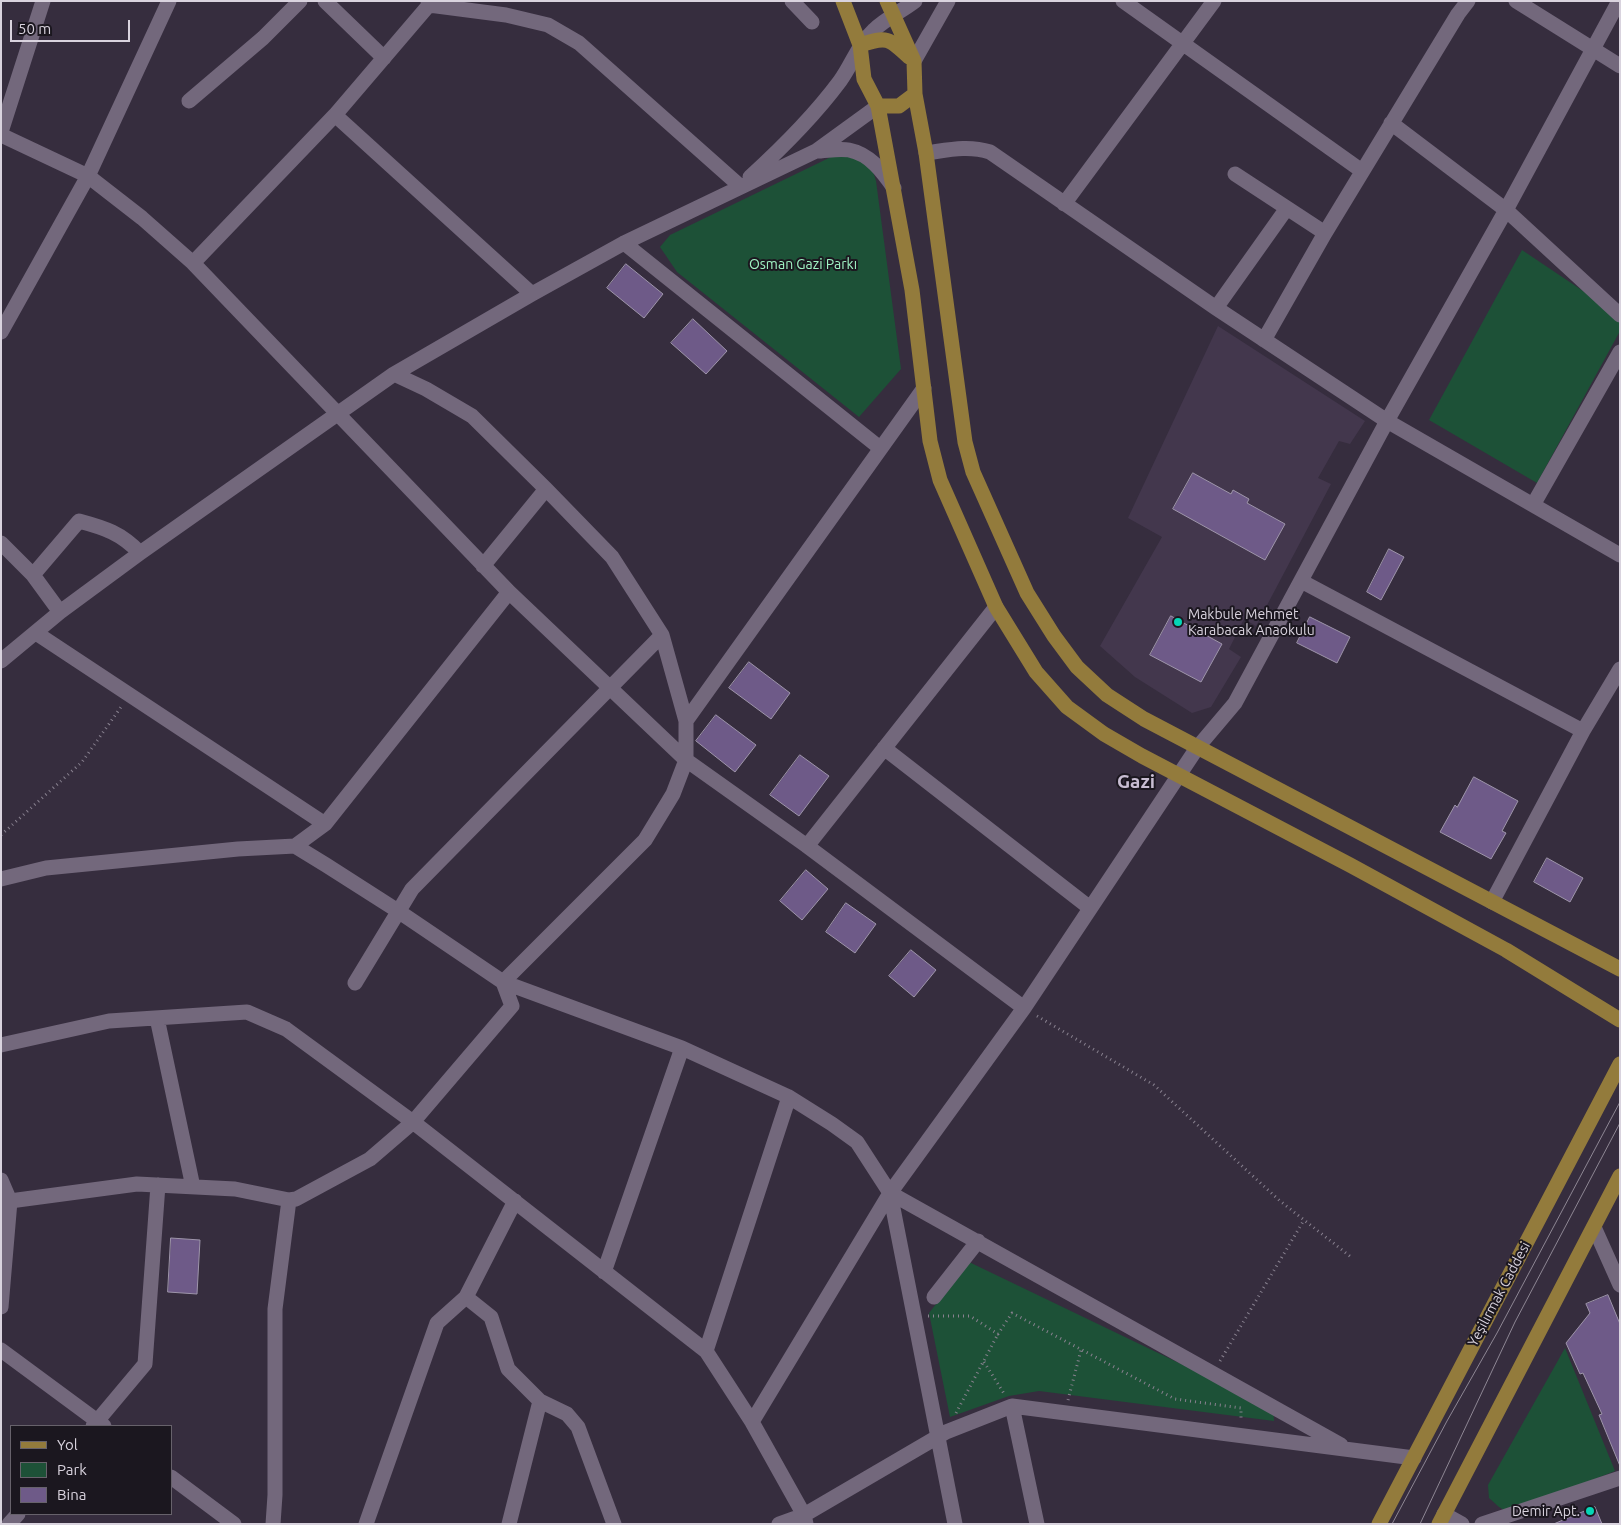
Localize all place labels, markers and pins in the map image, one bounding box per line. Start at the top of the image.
place label: Makbule Mehmet Karabacak Anaokulu [1188,606,1315,638]
marker: Makbule Mehmet Karabacak Anaokulu [1172,616,1184,628]
place label: Demir Apt. [1512,1503,1580,1519]
marker: Demir Apt. [1584,1505,1596,1517]

